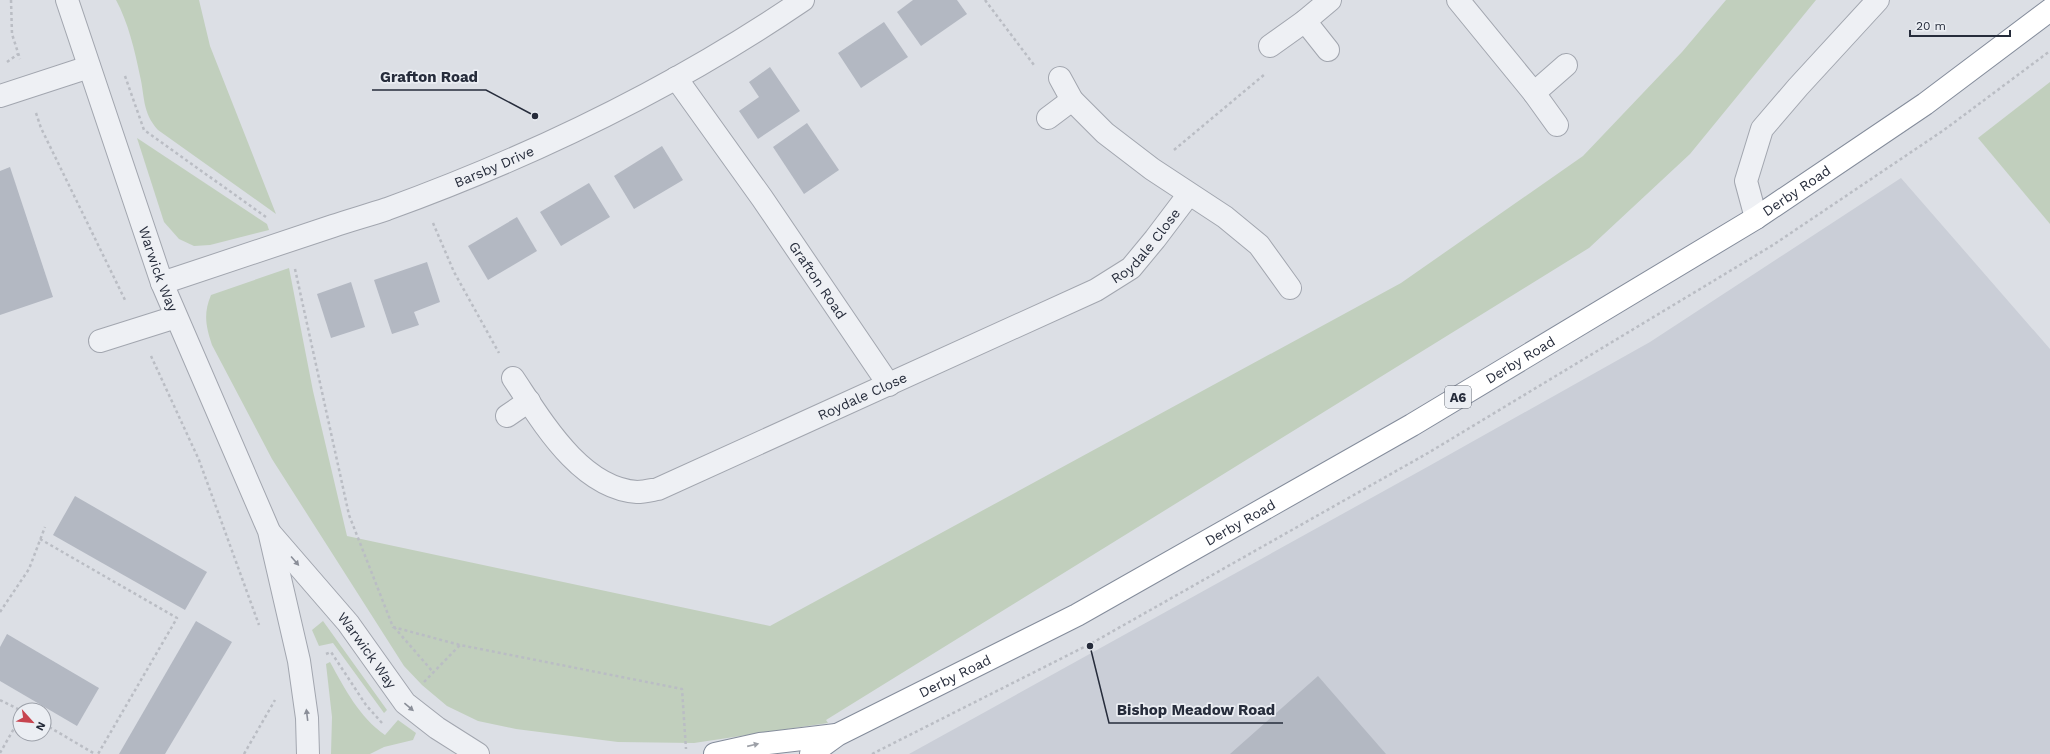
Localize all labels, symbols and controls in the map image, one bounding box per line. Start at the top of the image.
scale bar [1910,12,2010,38]
text: 20 m [1916,19,1946,33]
callout: Grafton Road [372,63,486,90]
text: Grafton Road [380,68,478,86]
street label: Barsby Drive [452,143,536,191]
street label: Derby Road [1760,162,1833,219]
street label: Roydale Close [1108,205,1183,287]
street label: Warwick Way [136,224,182,315]
street label: Grafton Road [786,238,850,322]
street label: Derby Road [1483,333,1558,387]
street label: Roydale Close [815,369,909,423]
road number: A6 [1445,386,1471,408]
street label: Derby Road [1202,496,1278,549]
one-way arrow [290,555,299,566]
street label: Warwick Way [334,609,400,692]
street label: Derby Road [916,651,993,701]
callout: Bishop Meadow Road [1109,696,1283,723]
text: Bishop Meadow Road [1117,701,1275,719]
north arrow [12,702,52,742]
one-way arrow [404,702,415,711]
one-way arrow [303,709,310,721]
text: N [33,720,48,733]
one-way arrow [747,742,759,748]

